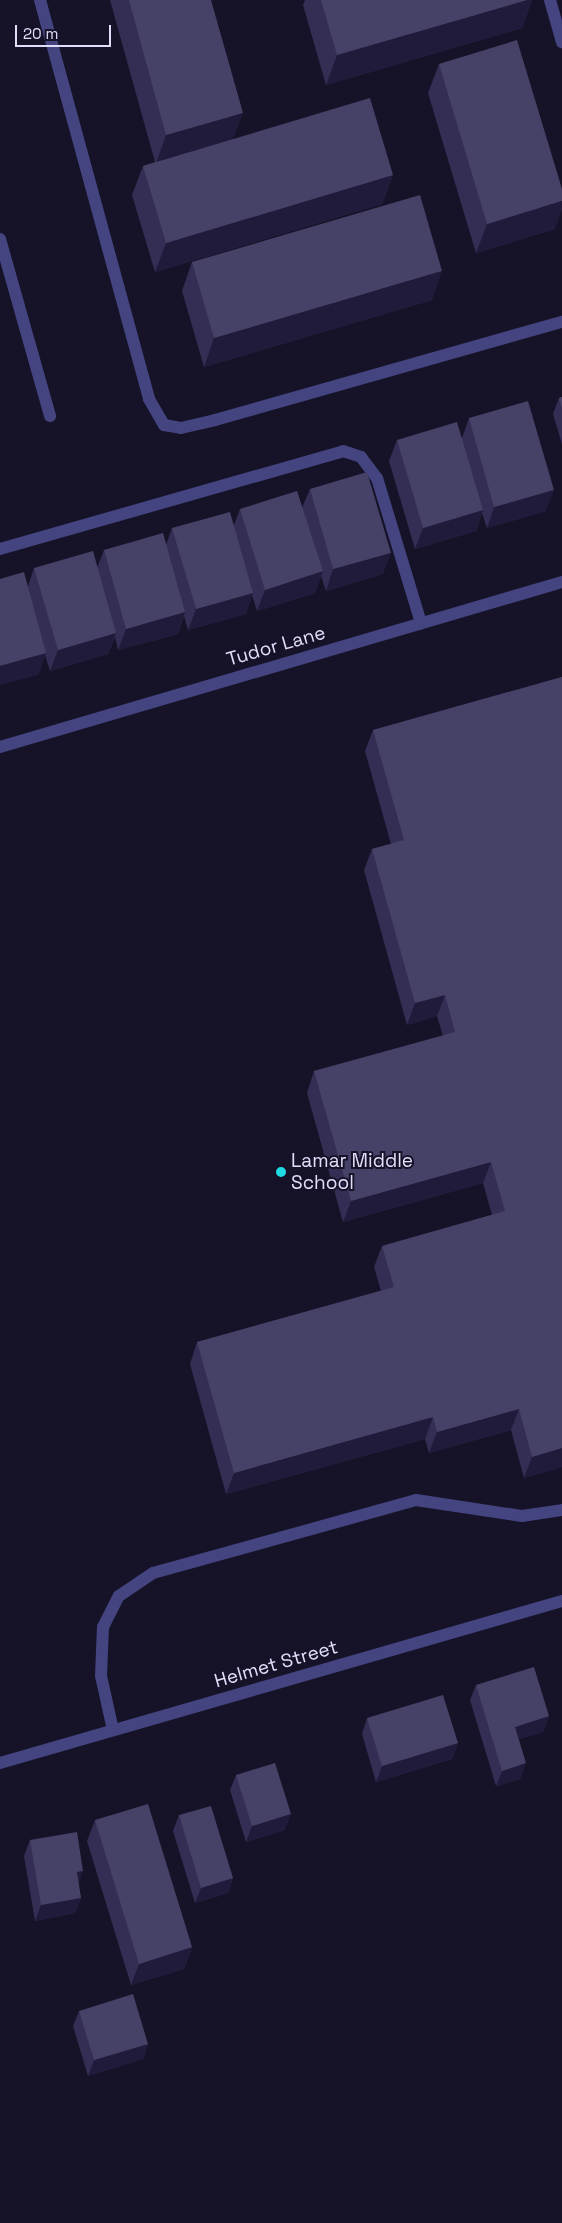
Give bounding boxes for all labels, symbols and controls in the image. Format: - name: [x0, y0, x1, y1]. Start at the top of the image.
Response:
- scale bar: [18, 15, 114, 47]
- text: 20 m: [23, 24, 58, 43]
- street label: Tudor Lane: [224, 621, 328, 671]
- place label: Lamar Middle School: [291, 1150, 413, 1194]
- marker: Lamar Middle School: [275, 1166, 287, 1178]
- street label: Helmet Street: [212, 1636, 340, 1692]

